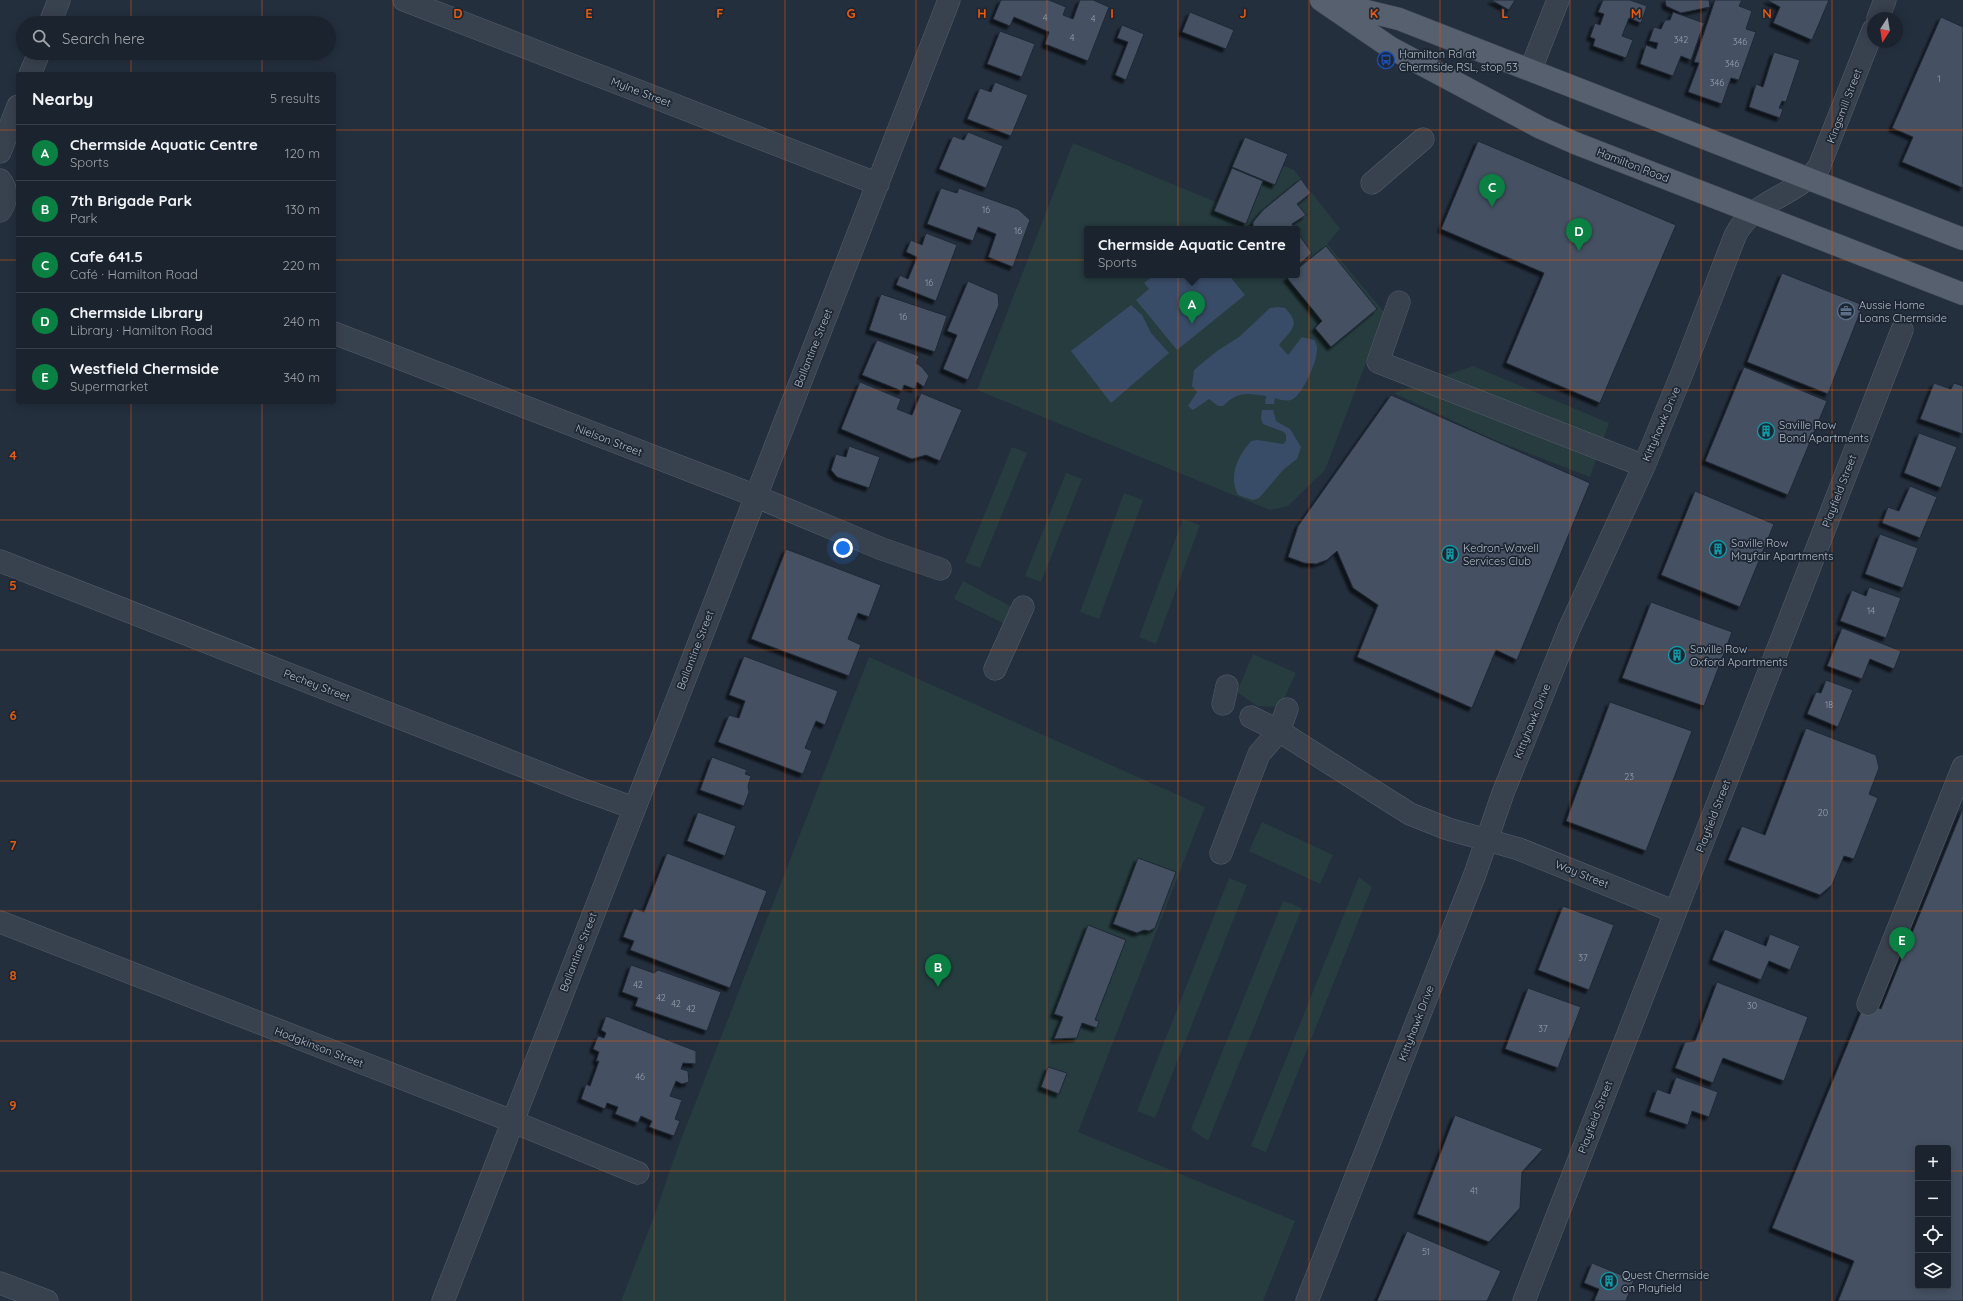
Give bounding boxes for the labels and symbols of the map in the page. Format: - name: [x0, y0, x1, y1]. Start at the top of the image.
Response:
- text: D: [453, 5, 463, 21]
- text: E: [585, 5, 593, 21]
- text: F: [716, 5, 724, 21]
- text: G: [846, 5, 856, 21]
- text: H: [977, 5, 987, 21]
- text: I: [1110, 5, 1114, 21]
- text: J: [1239, 5, 1247, 21]
- text: K: [1370, 5, 1379, 21]
- text: L: [1501, 5, 1509, 21]
- text: M: [1631, 5, 1641, 21]
- text: N: [1762, 5, 1772, 21]
- house number: 4: [1043, 12, 1048, 23]
- north arrow: [1867, 12, 1903, 48]
- house number: 4: [1091, 13, 1096, 24]
- house number: 4: [1070, 32, 1075, 43]
- house number: 342: [1674, 34, 1688, 45]
- house number: 346: [1733, 36, 1747, 47]
- place label: Hamilton Rd at Chermside RSL, stop 53: [1399, 47, 1518, 74]
- bus stop icon: Hamilton Rd at Chermside RSL, stop 53: [1376, 50, 1396, 70]
- house number: 346: [1725, 58, 1739, 69]
- street label: Kingsmill Street: [1823, 67, 1865, 145]
- house number: 1: [1937, 73, 1941, 84]
- street label: Mylne Street: [609, 74, 673, 110]
- house number: 346: [1710, 77, 1724, 88]
- street label: Hamilton Road: [1595, 145, 1671, 185]
- pin: C: [1479, 174, 1505, 207]
- house number: 16: [982, 204, 990, 215]
- pin: D: [1566, 218, 1592, 251]
- house number: 16: [1014, 225, 1022, 236]
- house number: 16: [925, 277, 933, 288]
- pin: A: [1179, 291, 1205, 324]
- place label: Aussie Home Loans Chermside: [1859, 298, 1947, 325]
- office icon: Aussie Home Loans Chermside: [1836, 301, 1856, 321]
- street label: Ballantine Street: [791, 306, 835, 389]
- house number: 16: [899, 311, 907, 322]
- street label: Kittyhawk Drive: [1639, 384, 1683, 464]
- place label: Saville Row Bond Apartments: [1779, 418, 1869, 445]
- street label: Nielson Street: [574, 421, 645, 459]
- building icon: Saville Row Bond Apartments: [1756, 421, 1776, 441]
- text: 4: [9, 447, 17, 463]
- street label: Playfield Street: [1819, 452, 1859, 529]
- place label: Saville Row Mayfair Apartments: [1731, 536, 1833, 563]
- your location: [833, 538, 853, 558]
- building icon: Saville Row Mayfair Apartments: [1708, 539, 1728, 559]
- place label: Kedron-Wavell Services Club: [1463, 541, 1538, 568]
- building icon: Kedron-Wavell Services Club: [1440, 544, 1460, 564]
- text: 5: [9, 577, 17, 593]
- house number: 14: [1867, 605, 1875, 616]
- street label: Ballantine Street: [673, 608, 717, 692]
- place label: Saville Row Oxford Apartments: [1690, 642, 1788, 669]
- building icon: Saville Row Oxford Apartments: [1667, 645, 1687, 665]
- street label: Pechey Street: [282, 666, 352, 704]
- street label: Kittyhawk Drive: [1511, 681, 1553, 761]
- house number: 18: [1825, 699, 1833, 710]
- text: 6: [9, 707, 17, 723]
- house number: 23: [1624, 771, 1634, 782]
- street label: Playfield Street: [1693, 777, 1733, 854]
- house number: 20: [1818, 807, 1828, 818]
- text: 7: [9, 837, 17, 853]
- street label: Way Street: [1553, 857, 1611, 891]
- street label: Ballantine Street: [556, 910, 600, 994]
- pin: E: [1889, 927, 1915, 960]
- house number: 37: [1578, 952, 1588, 963]
- pin: B: [925, 954, 951, 987]
- text: 8: [9, 967, 17, 983]
- house number: 42: [633, 979, 643, 990]
- street label: Kittyhawk Drive: [1395, 983, 1437, 1063]
- house number: 42: [656, 992, 666, 1003]
- house number: 42: [671, 998, 681, 1009]
- house number: 30: [1747, 1000, 1757, 1011]
- house number: 42: [686, 1003, 696, 1014]
- house number: 37: [1538, 1023, 1548, 1034]
- street label: Hodgkinson Street: [273, 1024, 366, 1070]
- house number: 46: [635, 1071, 645, 1082]
- street label: Playfield Street: [1575, 1078, 1615, 1155]
- text: 9: [9, 1097, 17, 1113]
- house number: 41: [1470, 1185, 1478, 1196]
- house number: 51: [1422, 1246, 1430, 1257]
- place label: Quest Chermside on Playfield: [1622, 1268, 1709, 1295]
- building icon: Quest Chermside on Playfield: [1599, 1271, 1619, 1291]

